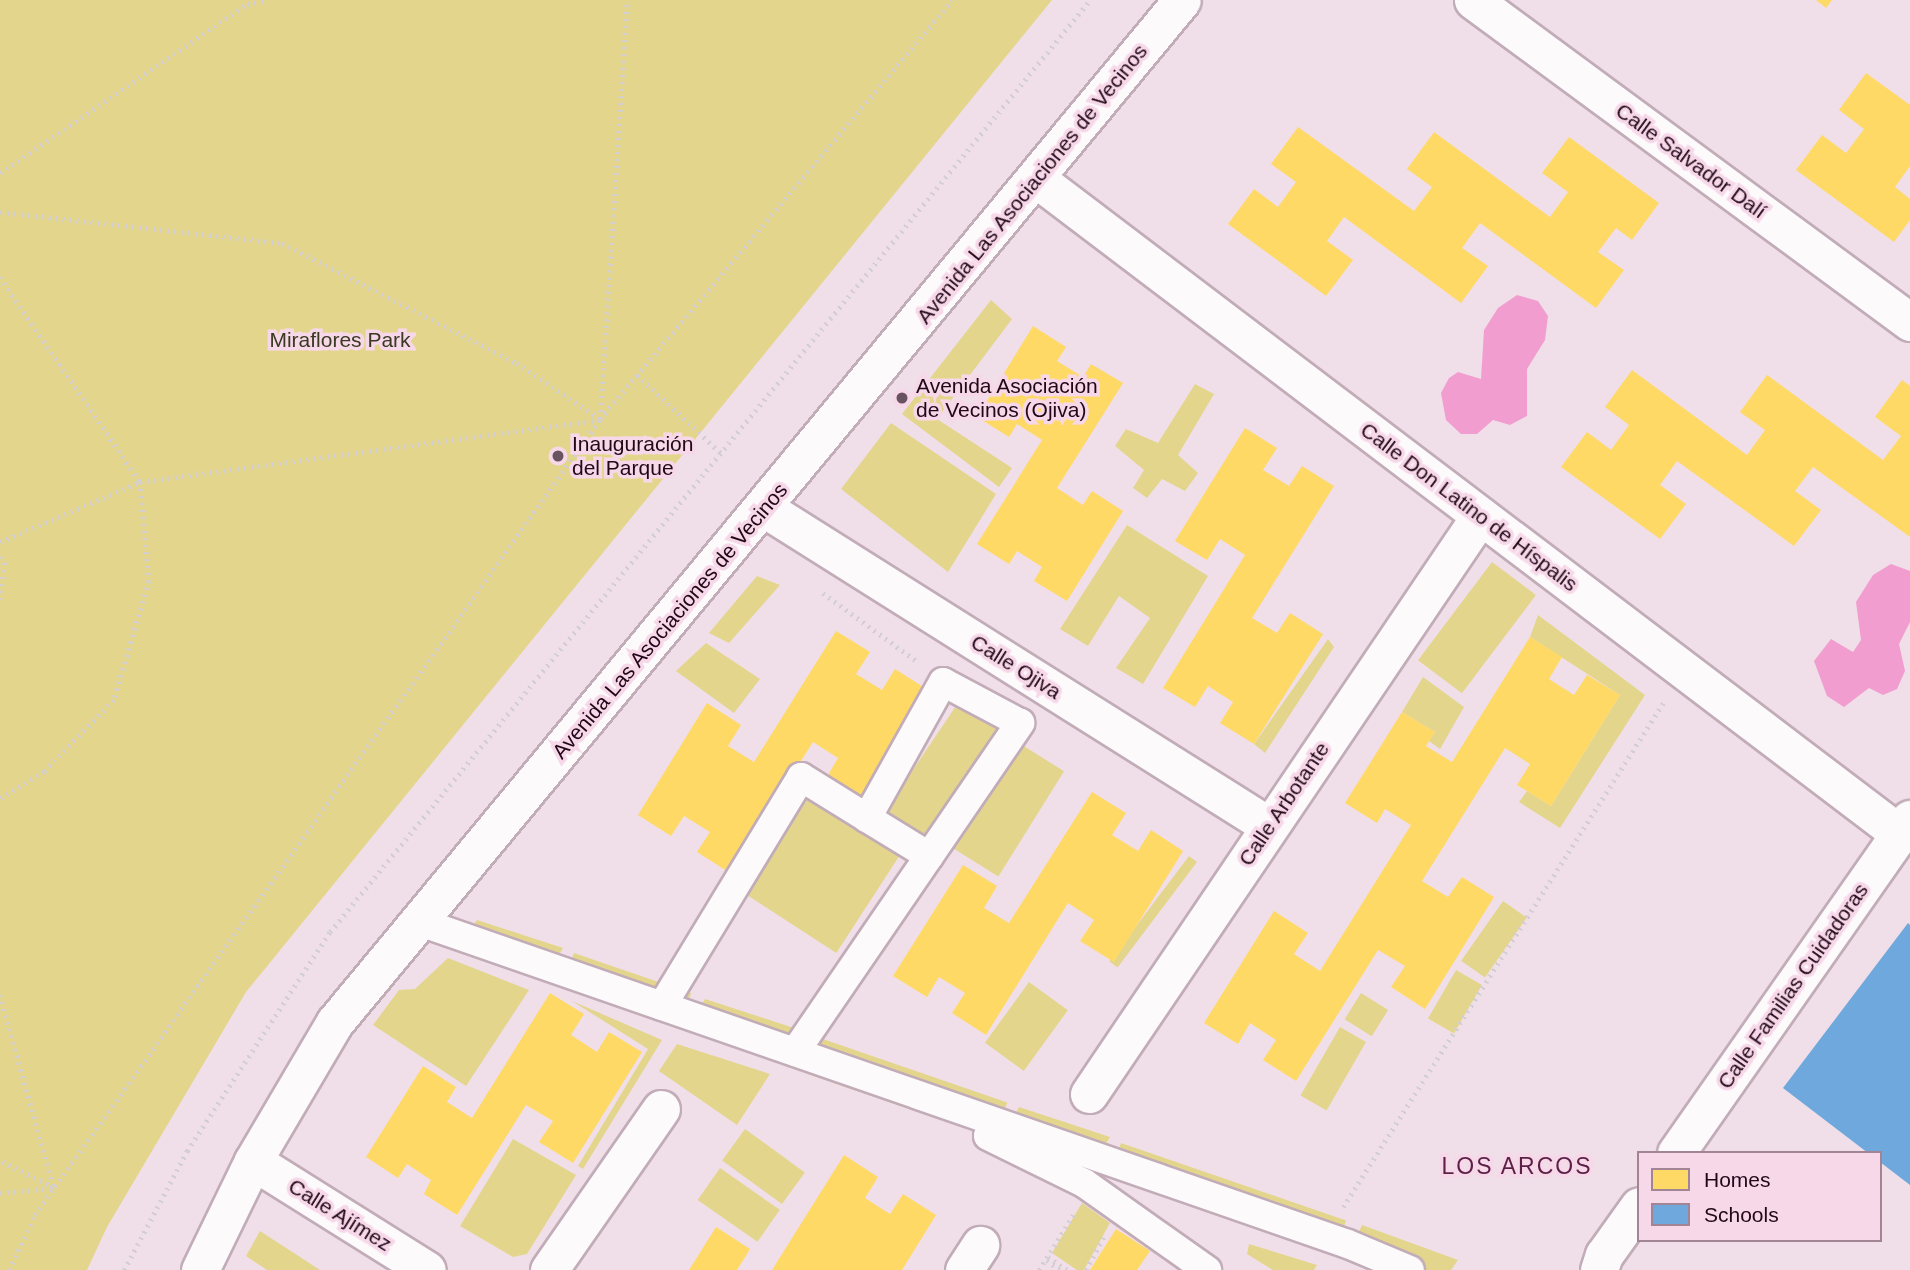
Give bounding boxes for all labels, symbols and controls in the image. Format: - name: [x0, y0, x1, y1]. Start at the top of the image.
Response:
- street label: Avenida Las Asociaciones de Vecinos: [911, 39, 1153, 329]
- street label: Calle Salvador Dalí: [1611, 98, 1771, 224]
- park label: Miraflores Park: [269, 327, 411, 353]
- place label: Avenida Asociación de Vecinos (Ojiva): [916, 373, 1099, 423]
- marker: Avenida Asociación de Vecinos (Ojiva): [894, 390, 910, 406]
- street label: Calle Don Latino de Híspalis: [1356, 417, 1582, 597]
- place label: Inauguración del Parque: [572, 431, 693, 481]
- marker: Inauguración del Parque: [550, 448, 566, 464]
- street label: Avenida Las Asociaciones de Vecinos: [547, 478, 793, 764]
- street label: Calle Ojiva: [966, 629, 1066, 705]
- street label: Calle Arbotante: [1233, 737, 1335, 871]
- street label: Calle Familias Cuidadoras: [1712, 878, 1874, 1094]
- legend: [1637, 1151, 1882, 1242]
- district label: LOS ARCOS: [1442, 1152, 1592, 1180]
- text: Homes: [1704, 1168, 1771, 1191]
- street label: Calle Ajímez: [283, 1173, 397, 1257]
- text: Schools: [1704, 1203, 1779, 1226]

